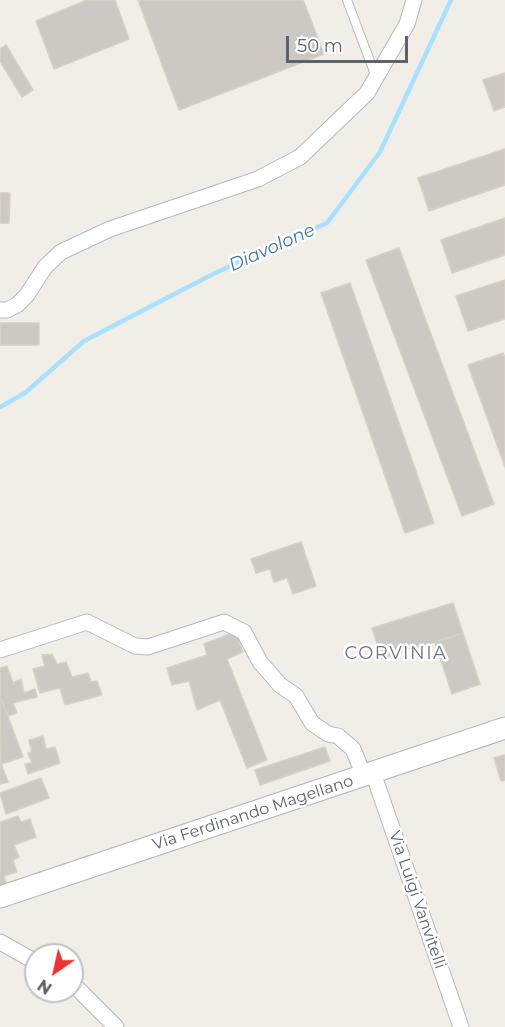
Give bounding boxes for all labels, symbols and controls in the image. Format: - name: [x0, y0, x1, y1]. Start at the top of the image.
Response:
- scale bar: [289, 24, 410, 62]
- text: 50 m: [297, 35, 343, 57]
- water label: Diavolone: [226, 219, 318, 277]
- district label: CORVINIA: [345, 643, 447, 665]
- street label: Via Ferdinando Magellano: [150, 771, 356, 855]
- street label: Via Luigi Vanvitelli: [384, 829, 450, 971]
- north arrow: [24, 943, 84, 1003]
- text: N: [34, 975, 55, 998]

